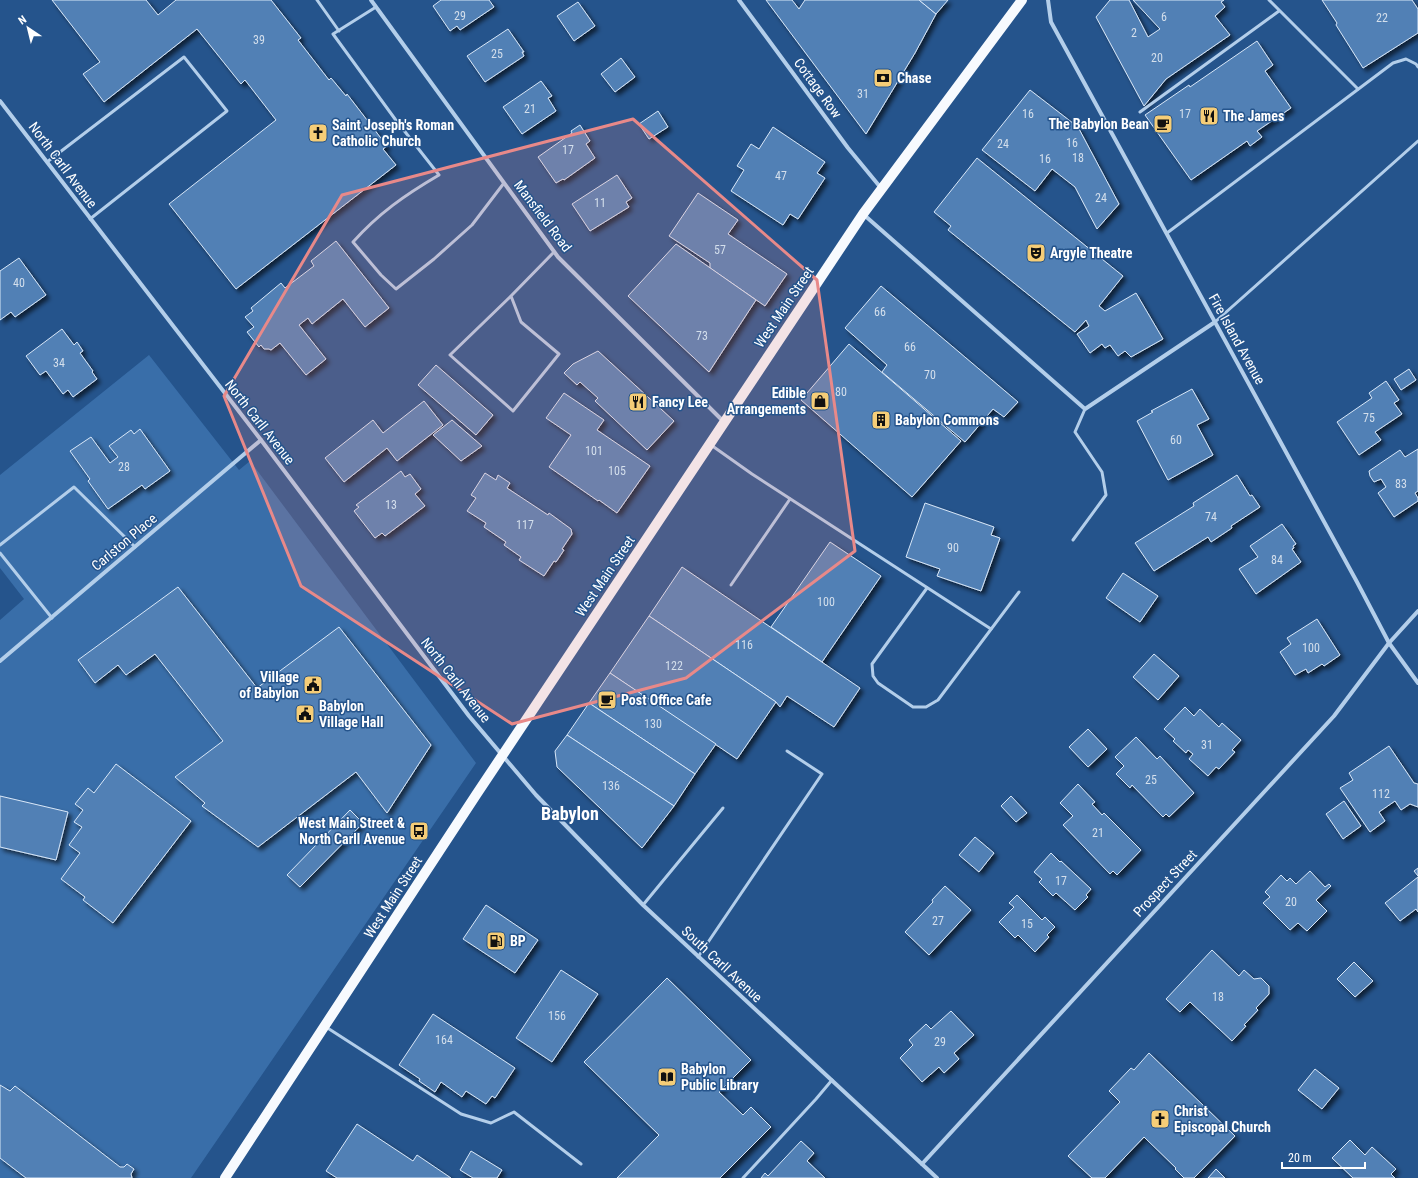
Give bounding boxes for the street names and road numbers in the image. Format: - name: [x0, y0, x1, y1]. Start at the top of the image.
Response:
- street label: Cottage Row: [791, 55, 845, 121]
- street label: North Carll Avenue: [26, 119, 101, 211]
- street label: Mansfield Road: [511, 177, 575, 255]
- street label: West Main Street: [751, 264, 817, 350]
- street label: Fire Island Avenue: [1206, 291, 1269, 387]
- street label: North Carll Avenue: [222, 376, 298, 468]
- street label: Carlston Place: [88, 510, 160, 574]
- street label: West Main Street: [572, 533, 638, 619]
- street label: North Carll Avenue: [418, 634, 494, 726]
- street label: Prospect Street: [1130, 846, 1200, 920]
- street label: West Main Street: [361, 853, 425, 941]
- street label: South Carll Avenue: [679, 923, 766, 1006]

